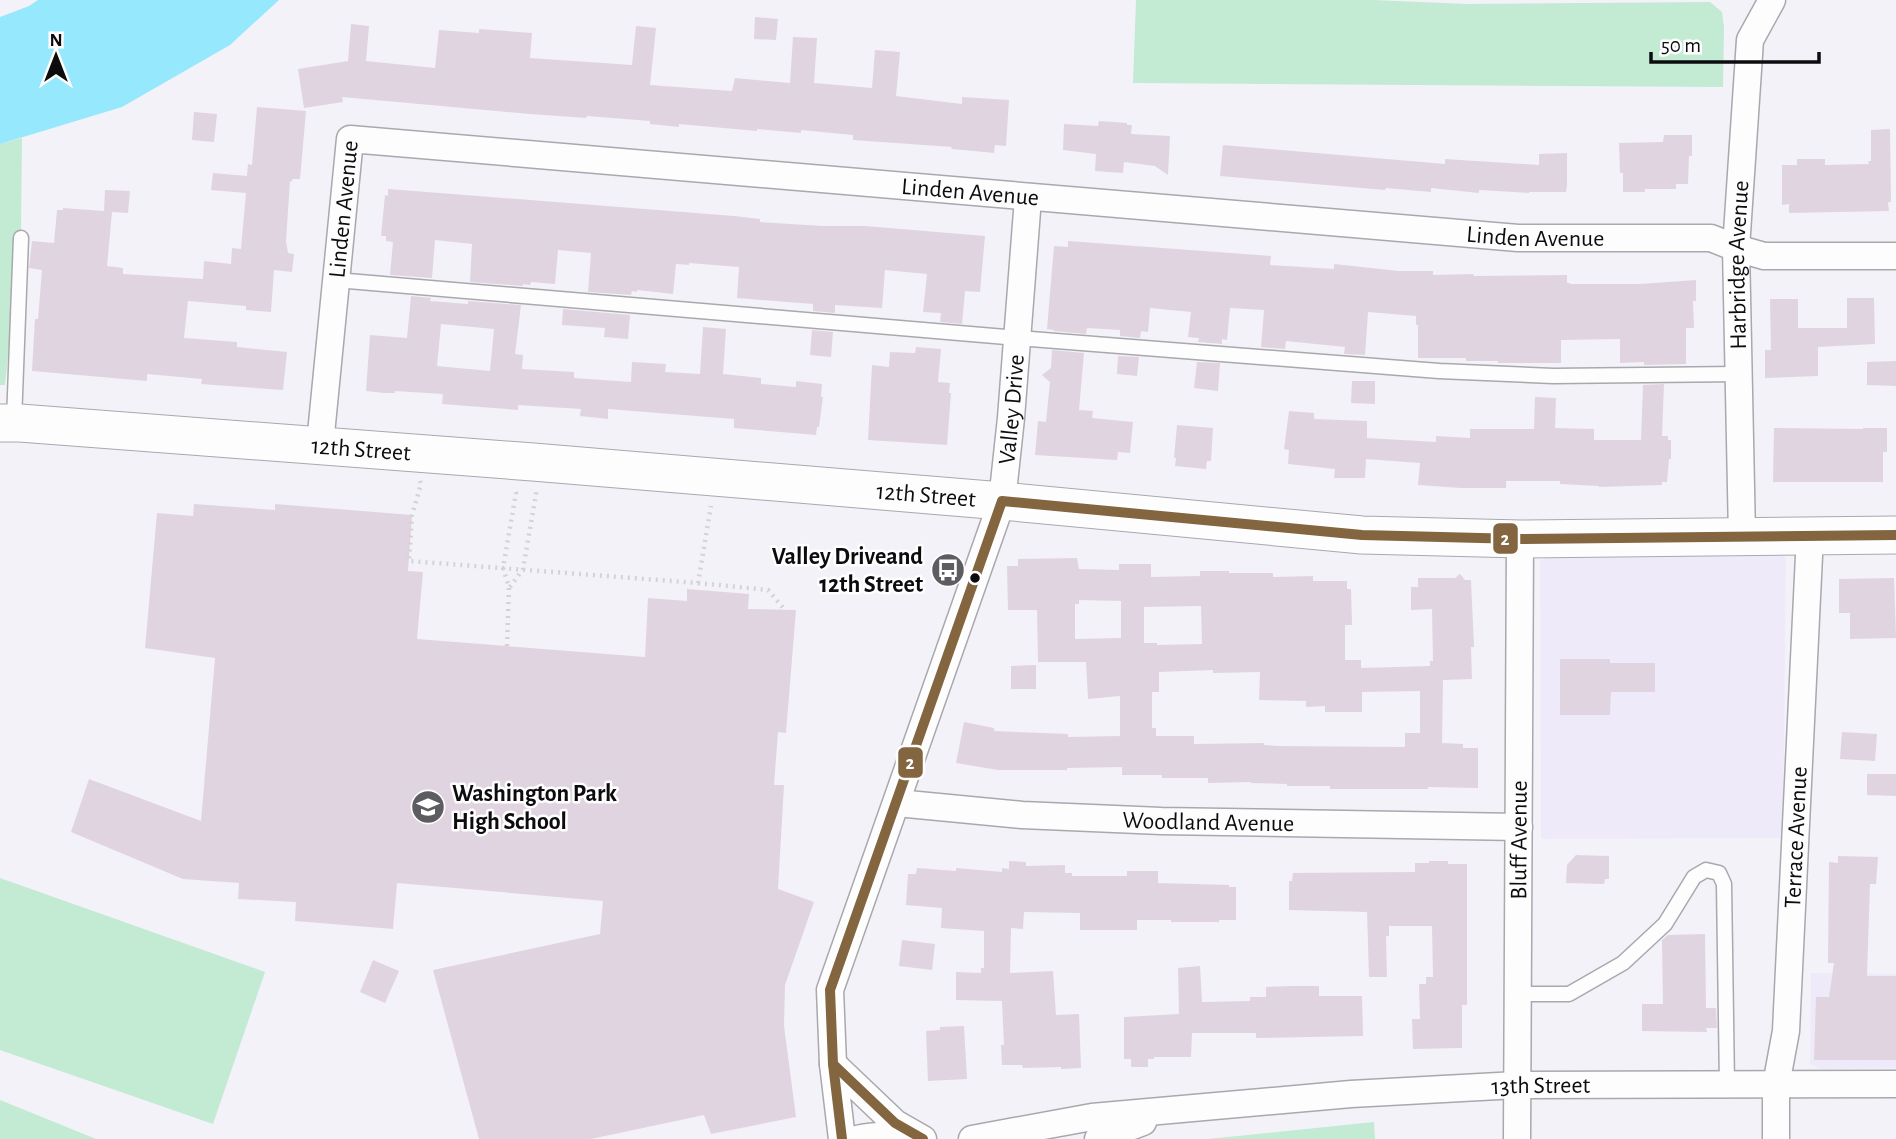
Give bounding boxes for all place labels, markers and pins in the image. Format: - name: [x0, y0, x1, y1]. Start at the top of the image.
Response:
- place label: Valley Driveand 12th Street: [772, 545, 923, 597]
- bus stop icon: Valley Driveand 12th Street: [929, 551, 967, 589]
- unlabelled marker: [968, 571, 982, 585]
- place label: Washington Park High School: [452, 782, 617, 834]
- school or university icon: Washington Park High School: [409, 788, 447, 826]

